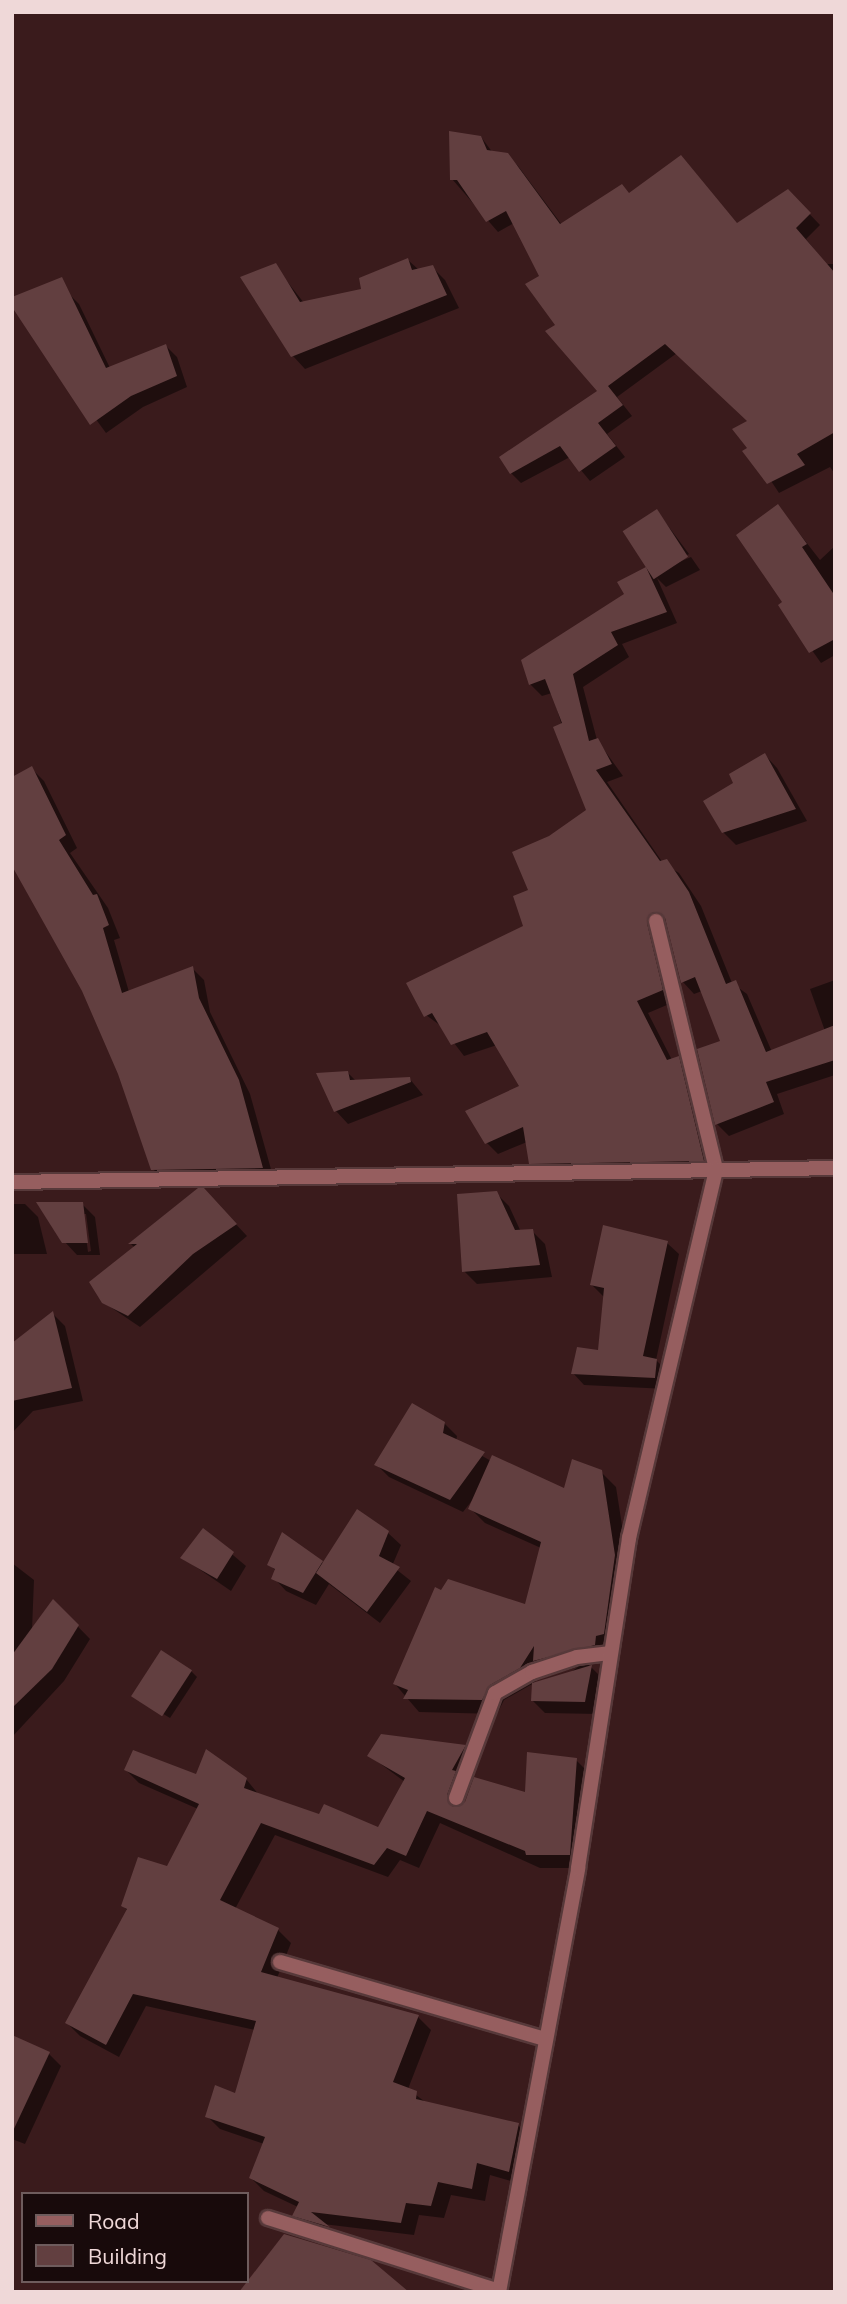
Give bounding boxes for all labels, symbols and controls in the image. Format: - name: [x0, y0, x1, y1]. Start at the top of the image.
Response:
- legend: [21, 2192, 248, 2283]
- text: Road: [88, 2208, 139, 2234]
- text: Building: [88, 2243, 167, 2269]

